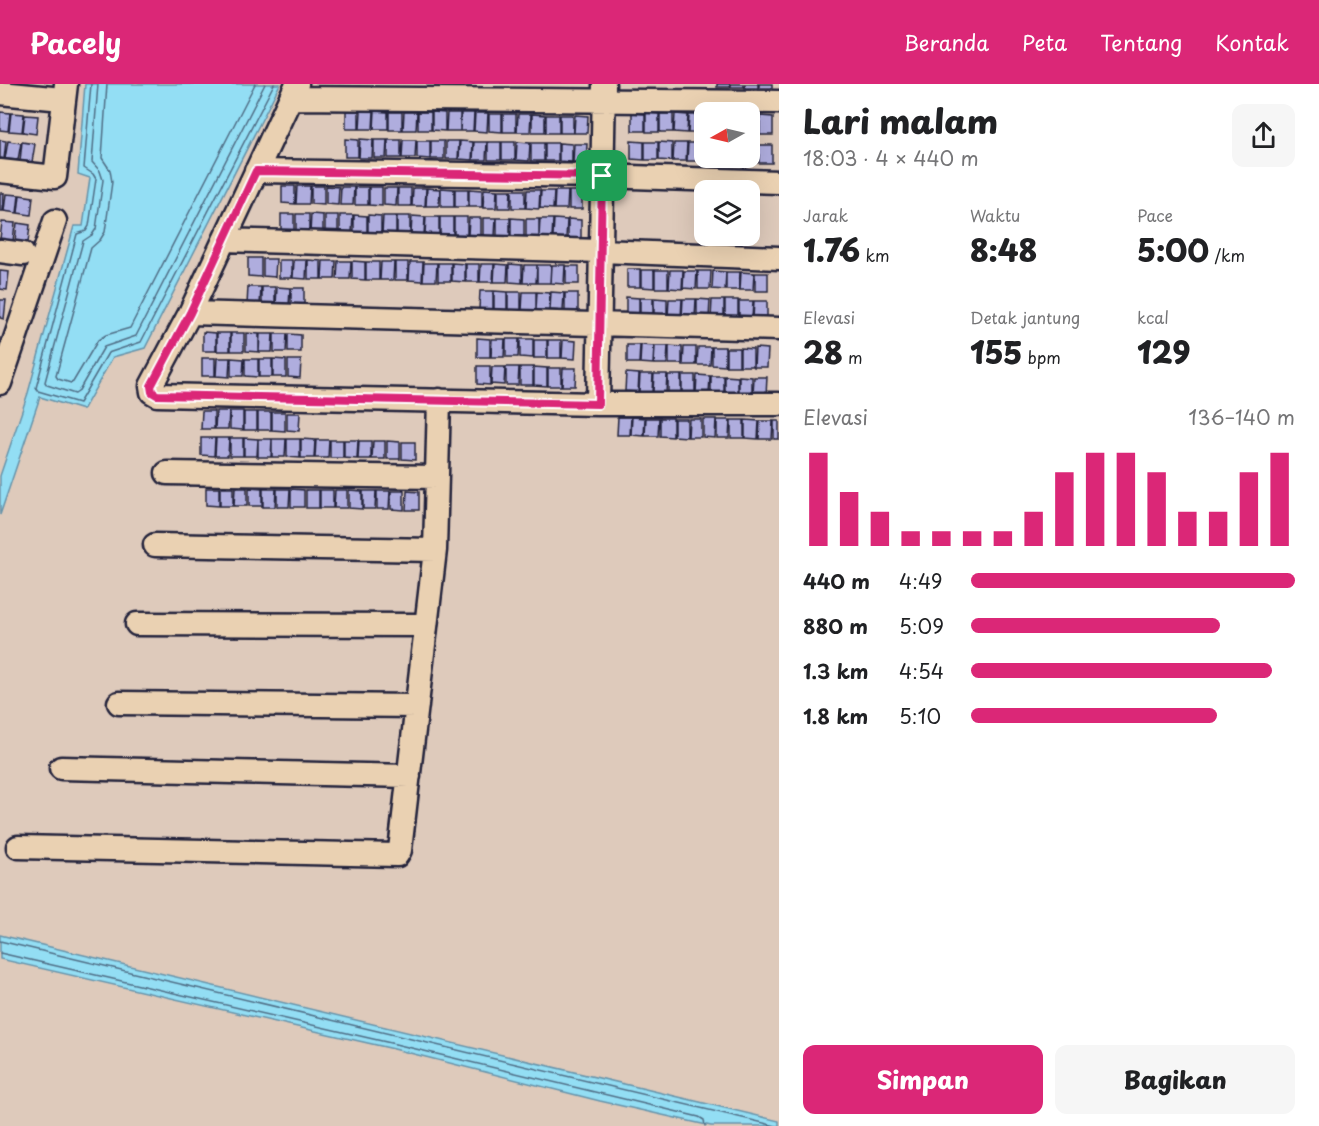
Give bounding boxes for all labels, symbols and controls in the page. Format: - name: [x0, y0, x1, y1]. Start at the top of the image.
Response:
- text: Pacely: [30, 21, 121, 64]
- text: Beranda: [904, 26, 989, 58]
- text: Peta: [1022, 26, 1067, 58]
- text: Tentang: [1100, 26, 1182, 58]
- text: Kontak: [1215, 26, 1289, 58]
- text: Lari malam: [803, 95, 998, 145]
- north arrow: [694, 102, 760, 168]
- map controls: [694, 102, 760, 246]
- button: share: [1232, 104, 1295, 167]
- text: 18:03 · 4 × 440 m: [803, 143, 979, 173]
- pin: [576, 150, 627, 201]
- icon: arrive: [585, 159, 618, 192]
- button: layers: [694, 180, 760, 246]
- text: Jarak: [803, 203, 848, 227]
- text: Waktu: [970, 203, 1020, 227]
- text: Pace: [1137, 203, 1173, 227]
- text: 1.76: [803, 227, 860, 272]
- text: 8:48: [970, 227, 1037, 272]
- text: 5:00: [1137, 227, 1209, 272]
- text: km: [860, 243, 890, 267]
- text: /km: [1209, 243, 1245, 267]
- text: Elevasi: [803, 305, 855, 329]
- text: Detak jantung: [970, 305, 1080, 329]
- text: kcal: [1137, 305, 1169, 329]
- text: 28: [803, 329, 843, 374]
- text: 155: [970, 329, 1023, 374]
- text: 129: [1137, 329, 1191, 374]
- text: m: [843, 345, 863, 369]
- text: bpm: [1023, 345, 1061, 369]
- text: Elevasi: [803, 402, 868, 432]
- text: 136–140 m: [1188, 402, 1295, 432]
- text: 440 m: [803, 566, 870, 596]
- text: 4:49: [899, 566, 942, 596]
- text: 880 m: [803, 611, 868, 641]
- text: 5:09: [899, 611, 944, 641]
- text: 1.3 km: [803, 656, 869, 686]
- text: 4:54: [899, 656, 944, 686]
- text: 1.8 km: [803, 701, 868, 731]
- text: 5:10: [899, 701, 941, 731]
- button: Simpan: [803, 1045, 1043, 1114]
- button: Bagikan: [1055, 1045, 1295, 1114]

